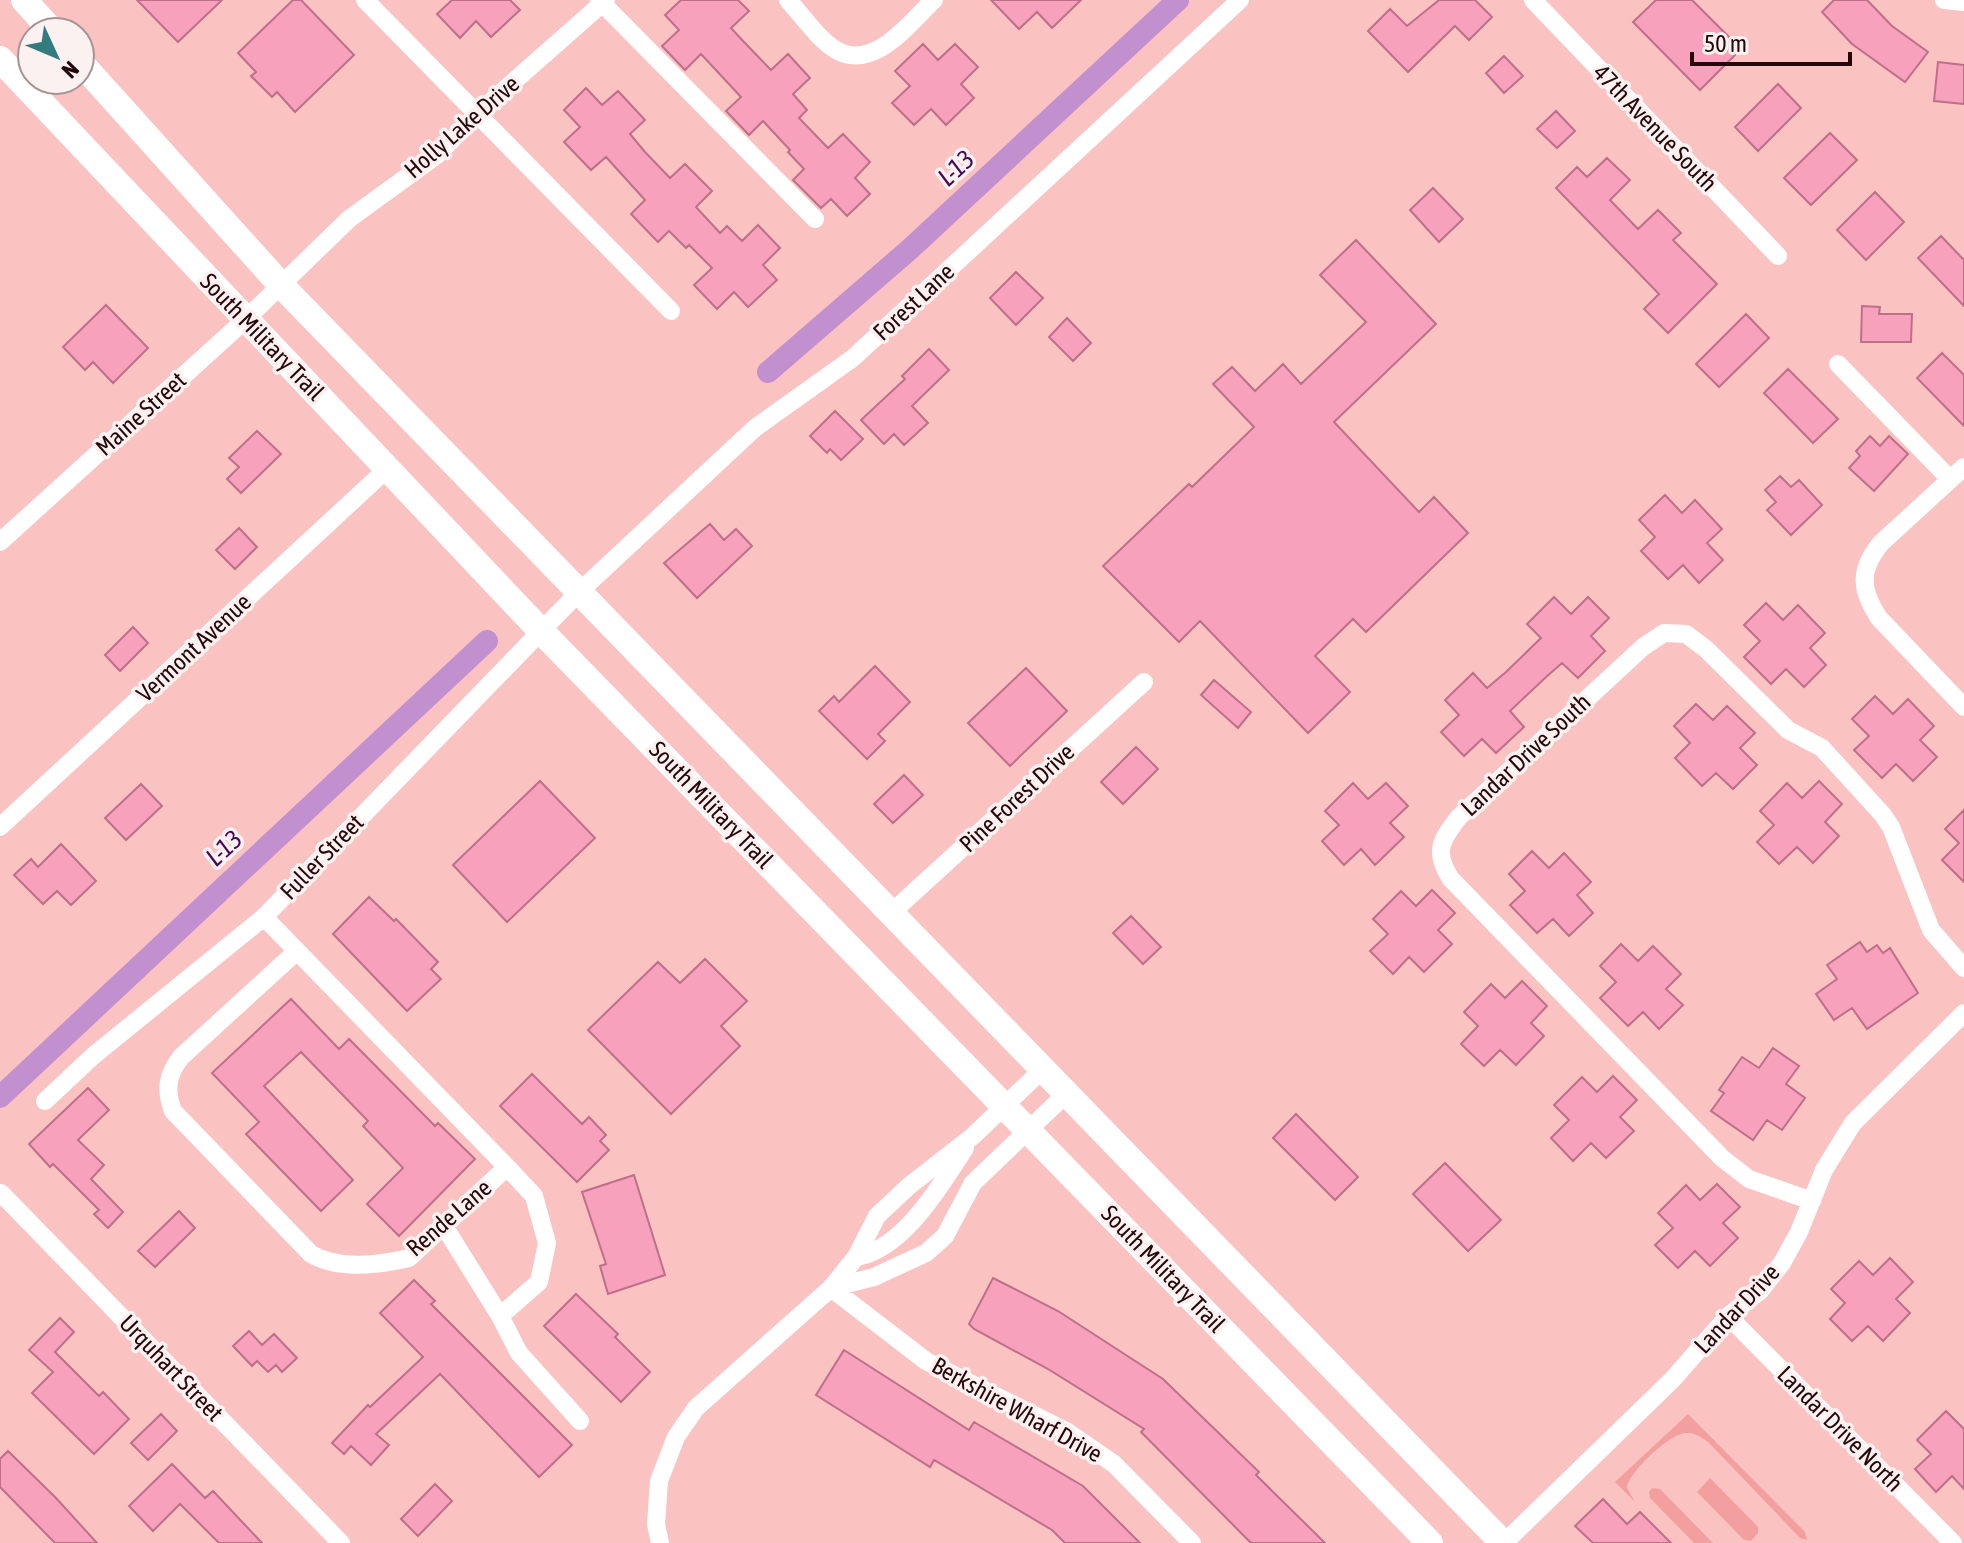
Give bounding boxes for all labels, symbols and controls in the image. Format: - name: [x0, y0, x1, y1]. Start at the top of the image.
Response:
- north arrow: [16, 16, 96, 96]
- scale bar: [1692, 16, 1850, 66]
- text: 50 m: [1704, 30, 1747, 57]
- text: N: [57, 56, 84, 84]
- street label: 47th Avenue South: [1588, 59, 1723, 197]
- street label: Holly Lake Drive: [399, 70, 524, 183]
- water label: L-13: [932, 144, 980, 192]
- street label: Forest Lane: [868, 258, 959, 346]
- street label: South Military Trail: [195, 268, 330, 406]
- street label: Maine Street: [90, 366, 191, 461]
- street label: Vermont Avenue: [131, 588, 256, 707]
- street label: Landar Drive South: [1456, 688, 1596, 821]
- street label: South Military Trail: [644, 736, 779, 874]
- street label: Pine Forest Drive: [954, 738, 1079, 857]
- street label: Fuller Street: [275, 809, 369, 905]
- water label: L-13: [200, 824, 248, 872]
- street label: Rende Lane: [401, 1174, 496, 1262]
- street label: South Military Trail: [1096, 1200, 1231, 1338]
- street label: Landar Drive: [1689, 1259, 1785, 1359]
- street label: Urquhart Street: [114, 1309, 229, 1426]
- street label: Berkshire Wharf Drive: [927, 1352, 1107, 1468]
- street label: Landar Drive North: [1772, 1361, 1908, 1497]

